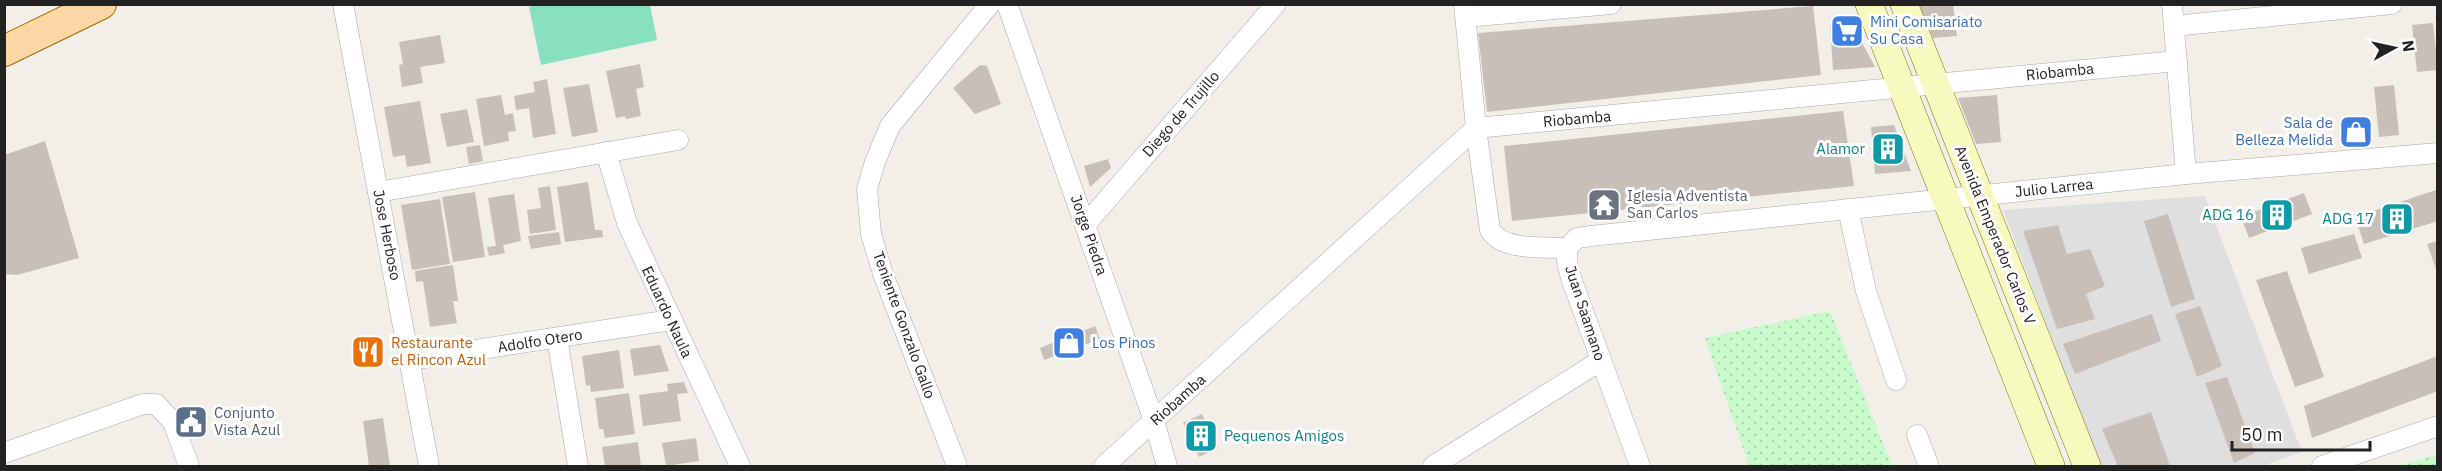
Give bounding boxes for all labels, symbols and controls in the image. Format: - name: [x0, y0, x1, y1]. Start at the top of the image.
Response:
- place label: Mini Comisariato Su Casa: [1870, 12, 1983, 48]
- supermarket icon: Mini Comisariato Su Casa: [1829, 13, 1865, 49]
- north arrow: [2364, 18, 2424, 78]
- text: N: [2398, 39, 2420, 53]
- street label: Riobamba: [2025, 58, 2095, 85]
- street label: Diego de Trujillo: [1138, 67, 1223, 161]
- street label: Riobamba: [1542, 106, 1612, 131]
- place label: Sala de Belleza Melida: [2235, 113, 2333, 149]
- shop icon: Sala de Belleza Melida: [2338, 114, 2374, 150]
- building icon: Alamor: [1870, 131, 1906, 167]
- place label: Alamor: [1816, 139, 1865, 158]
- street label: Avenida Emperador Carlos V: [1951, 143, 2040, 327]
- street label: Julio Larrea: [2014, 174, 2094, 201]
- place label: Iglesia Adventista San Carlos: [1627, 186, 1748, 222]
- temple icon: Iglesia Adventista San Carlos: [1586, 187, 1622, 223]
- street label: Jose Herboso: [369, 188, 406, 282]
- street label: Jorge Piedra: [1067, 192, 1112, 278]
- building icon: ADG 16: [2259, 197, 2295, 233]
- building icon: ADG 17: [2379, 201, 2415, 237]
- place label: ADG 16: [2202, 205, 2254, 224]
- place label: ADG 17: [2322, 209, 2374, 228]
- street label: Teniente Gonzalo Gallo: [869, 249, 940, 401]
- street label: Eduardo Naula: [638, 263, 697, 361]
- street label: Juan Saamano: [1561, 263, 1610, 363]
- street label: Adolfo Otero: [496, 324, 584, 357]
- shop icon: Los Pinos: [1051, 325, 1087, 361]
- place label: Restaurante el Rincon Azul: [391, 333, 486, 369]
- place label: Los Pinos: [1092, 333, 1156, 352]
- restaurant icon: Restaurante el Rincon Azul: [350, 334, 386, 370]
- street label: Riobamba: [1146, 370, 1209, 430]
- place label: Conjunto Vista Azul: [214, 403, 280, 439]
- public building icon: Conjunto Vista Azul: [173, 404, 209, 440]
- scale bar: [2232, 414, 2370, 452]
- building icon: Pequenos Amigos: [1183, 418, 1219, 454]
- text: 50 m: [2241, 423, 2283, 446]
- place label: Pequenos Amigos: [1224, 426, 1344, 445]

